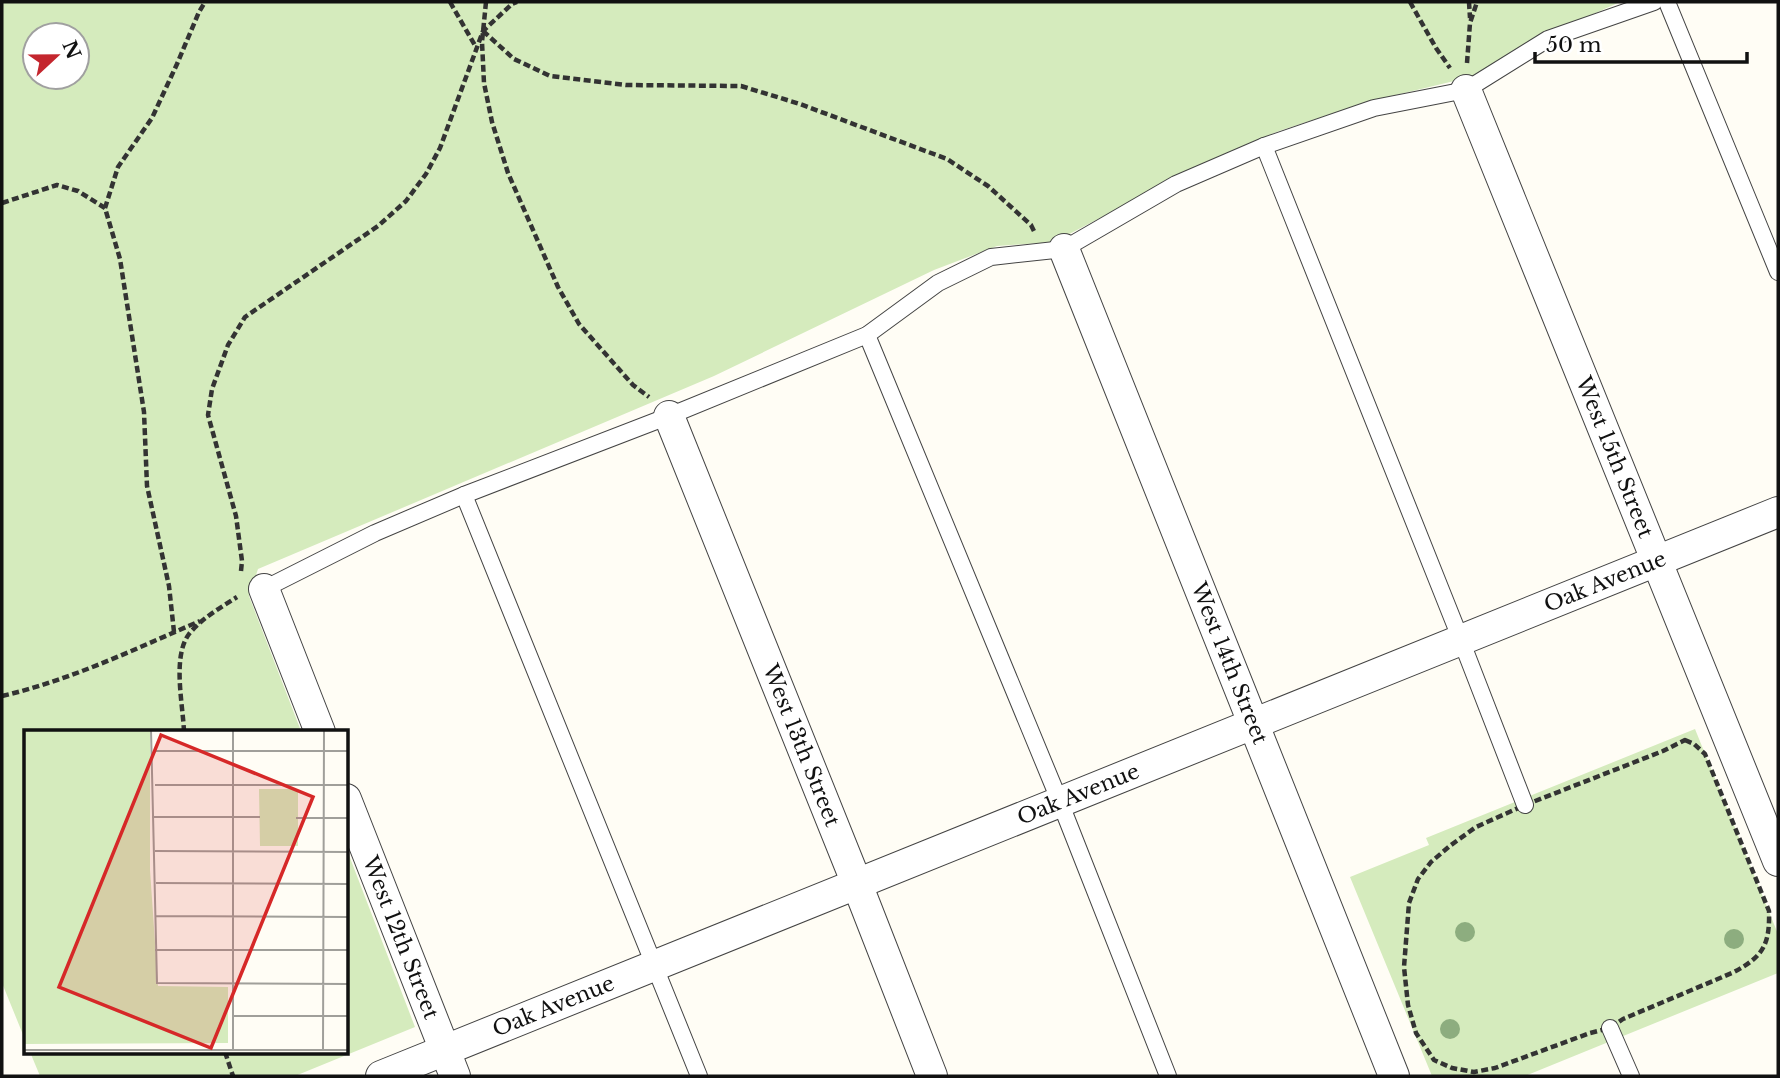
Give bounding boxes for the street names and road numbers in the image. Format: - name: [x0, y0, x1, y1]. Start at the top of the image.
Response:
- street label: West 15th Street: [1570, 372, 1659, 542]
- street label: Oak Avenue: [1540, 546, 1670, 618]
- street label: West 14th Street: [1185, 578, 1273, 748]
- street label: West 13th Street: [757, 660, 846, 830]
- street label: Oak Avenue: [1014, 758, 1143, 831]
- street label: West 12th Street: [356, 852, 444, 1023]
- street label: Oak Avenue: [489, 970, 618, 1043]

